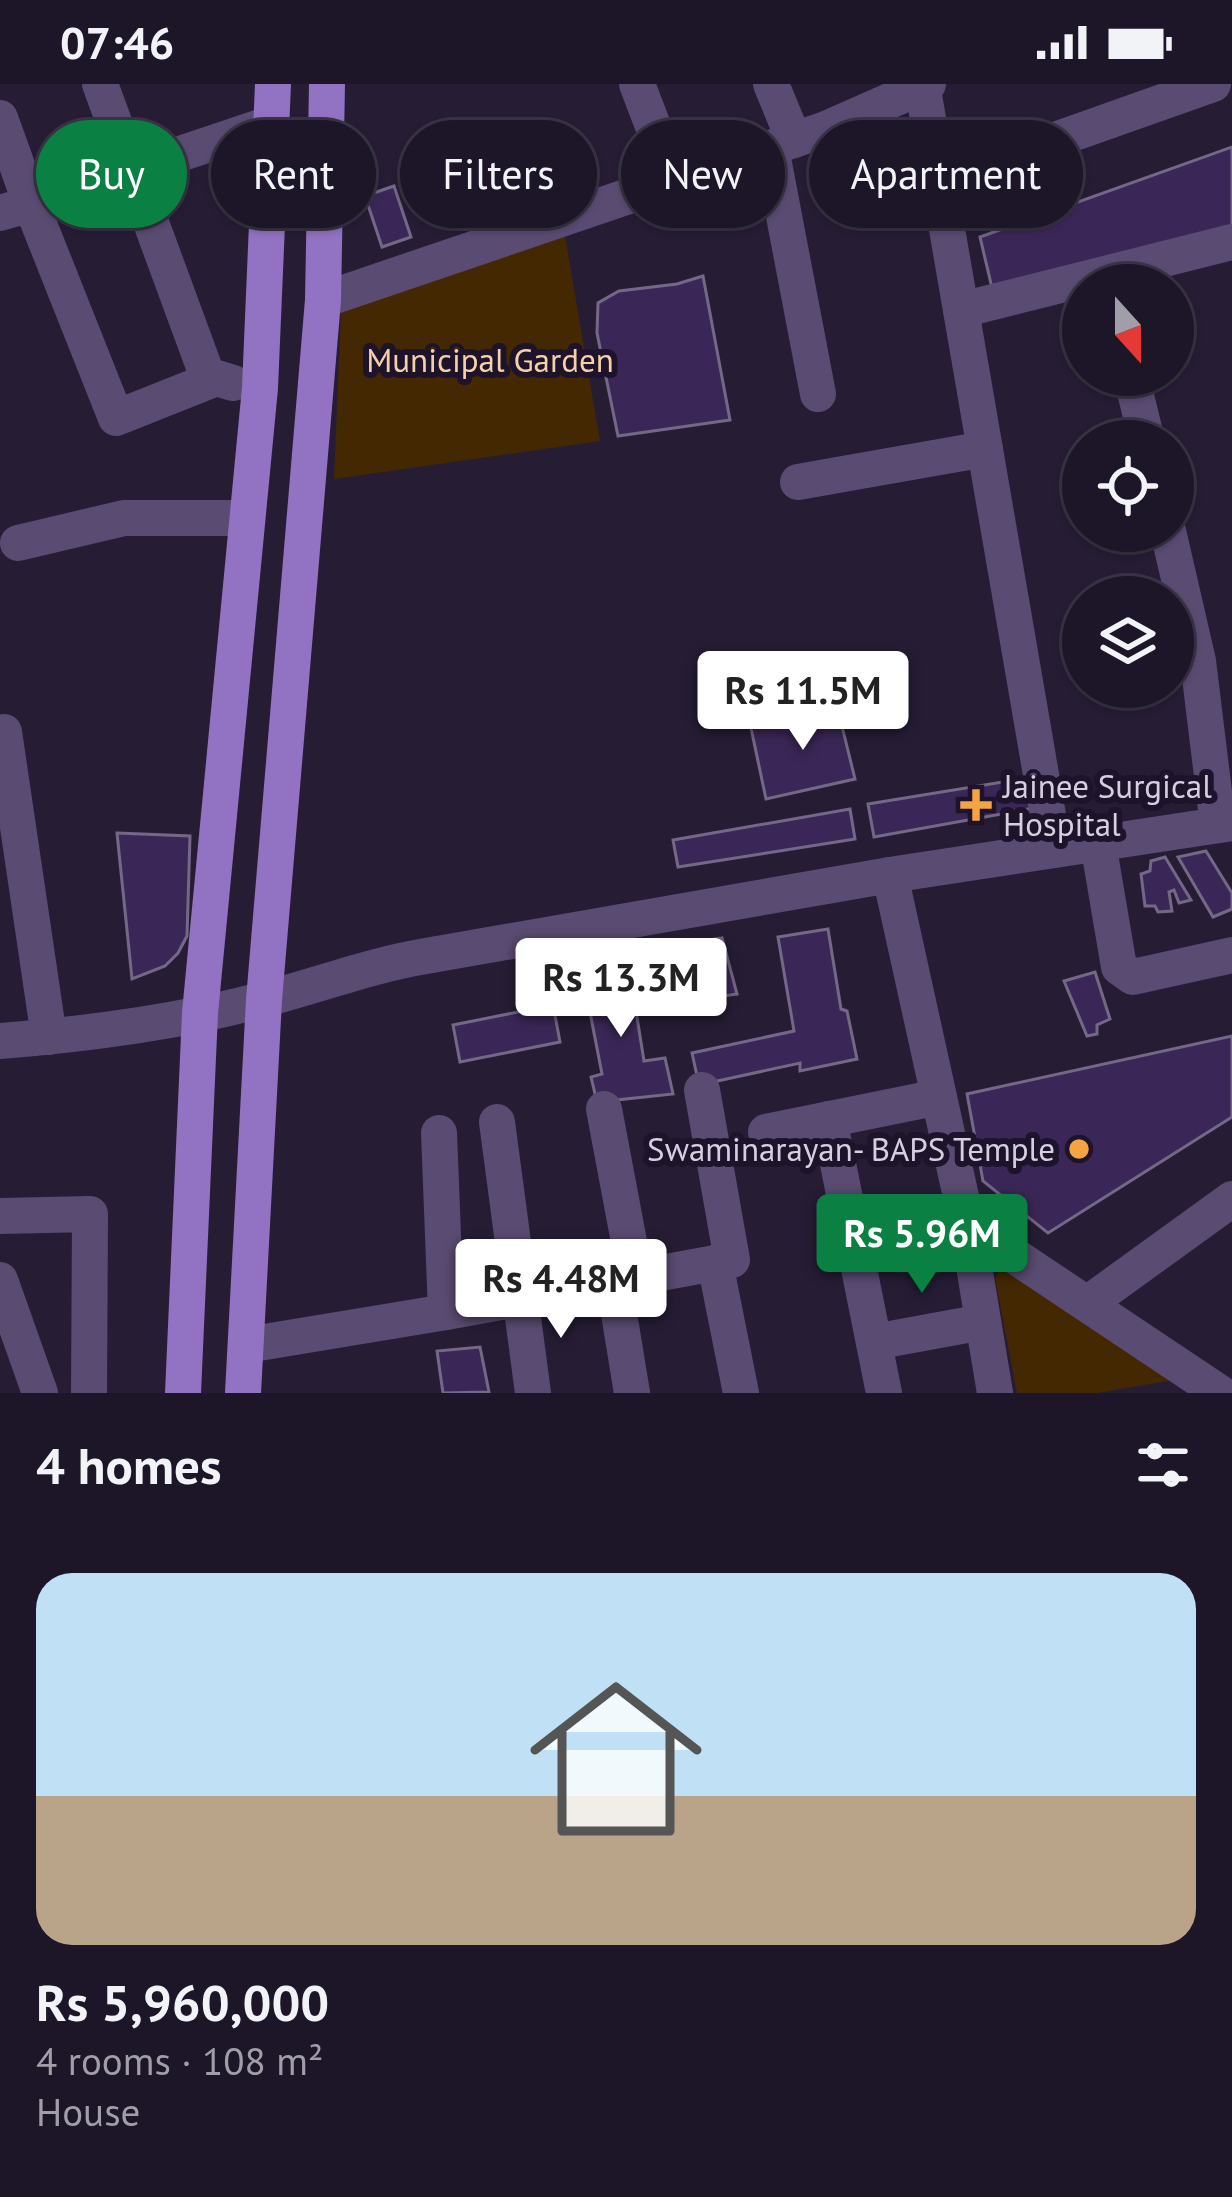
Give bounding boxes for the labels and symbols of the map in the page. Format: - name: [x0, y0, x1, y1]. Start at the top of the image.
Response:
- north arrow: [1062, 264, 1194, 396]
- park label: Municipal Garden: [366, 338, 614, 381]
- pin: Rs 11.5M: [679, 651, 927, 753]
- place label: Jainee Surgical Hospital: [1001, 764, 1212, 845]
- marker: Jainee Surgical Hospital: [960, 789, 992, 821]
- pin: Rs 13.3M: [497, 938, 745, 1040]
- place label: Swaminarayan- BAPS Temple: [647, 1127, 1055, 1170]
- marker: Swaminarayan- BAPS Temple: [1066, 1136, 1092, 1162]
- pin: Rs 5.96M: [798, 1194, 1046, 1296]
- pin: Rs 4.48M: [437, 1239, 685, 1341]

